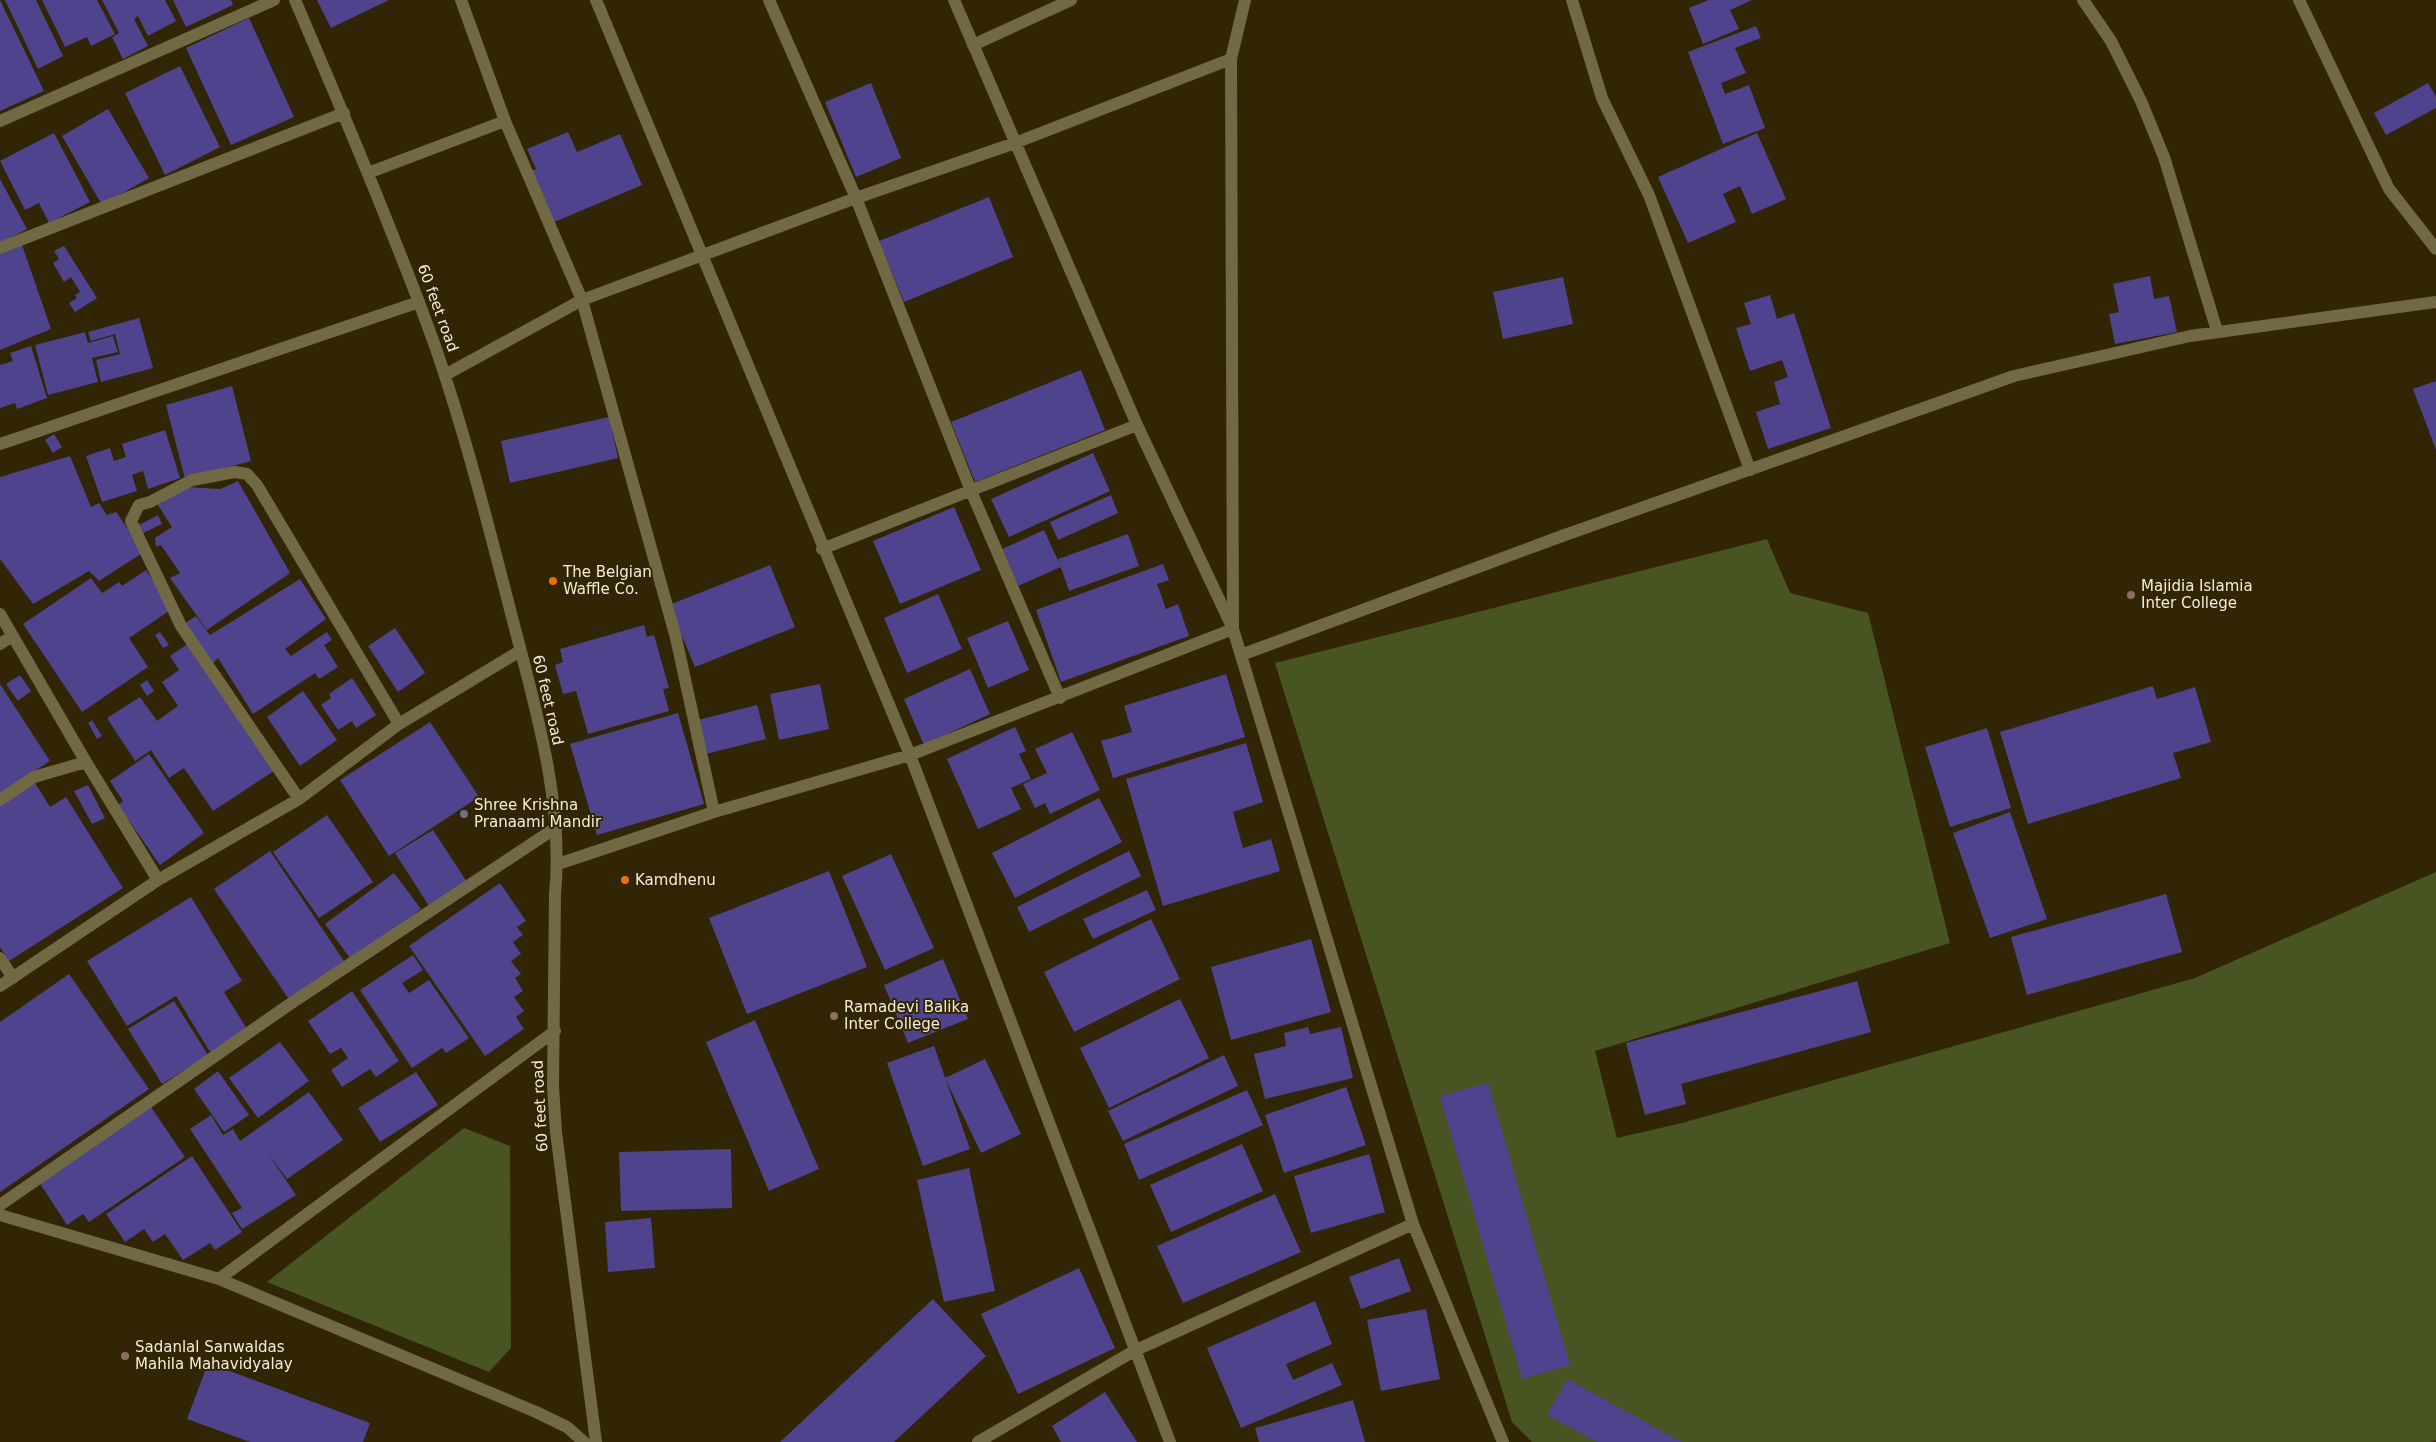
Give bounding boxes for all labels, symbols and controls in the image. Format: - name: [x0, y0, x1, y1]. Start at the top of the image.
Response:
- street label: 60 feet road: [414, 262, 462, 354]
- place label: The Belgian Waffle Co.: [562, 563, 652, 598]
- marker: The Belgian Waffle Co.: [547, 575, 559, 587]
- place label: Majidia Islamia Inter College: [2141, 577, 2253, 612]
- marker: Majidia Islamia Inter College: [2125, 589, 2137, 601]
- street label: 60 feet road: [529, 653, 567, 747]
- place label: Shree Krishna Pranaami Mandir: [474, 796, 602, 831]
- marker: Shree Krishna Pranaami Mandir: [458, 808, 470, 820]
- place label: Kamdhenu: [635, 871, 716, 889]
- marker: Kamdhenu: [619, 874, 631, 886]
- place label: Ramadevi Balika Inter College: [844, 998, 969, 1033]
- marker: Ramadevi Balika Inter College: [828, 1010, 840, 1022]
- street label: 60 feet road: [529, 1060, 551, 1152]
- place label: Sadanlal Sanwaldas Mahila Mahavidyalay: [135, 1338, 293, 1373]
- marker: Sadanlal Sanwaldas Mahila Mahavidyalay: [119, 1350, 131, 1362]

